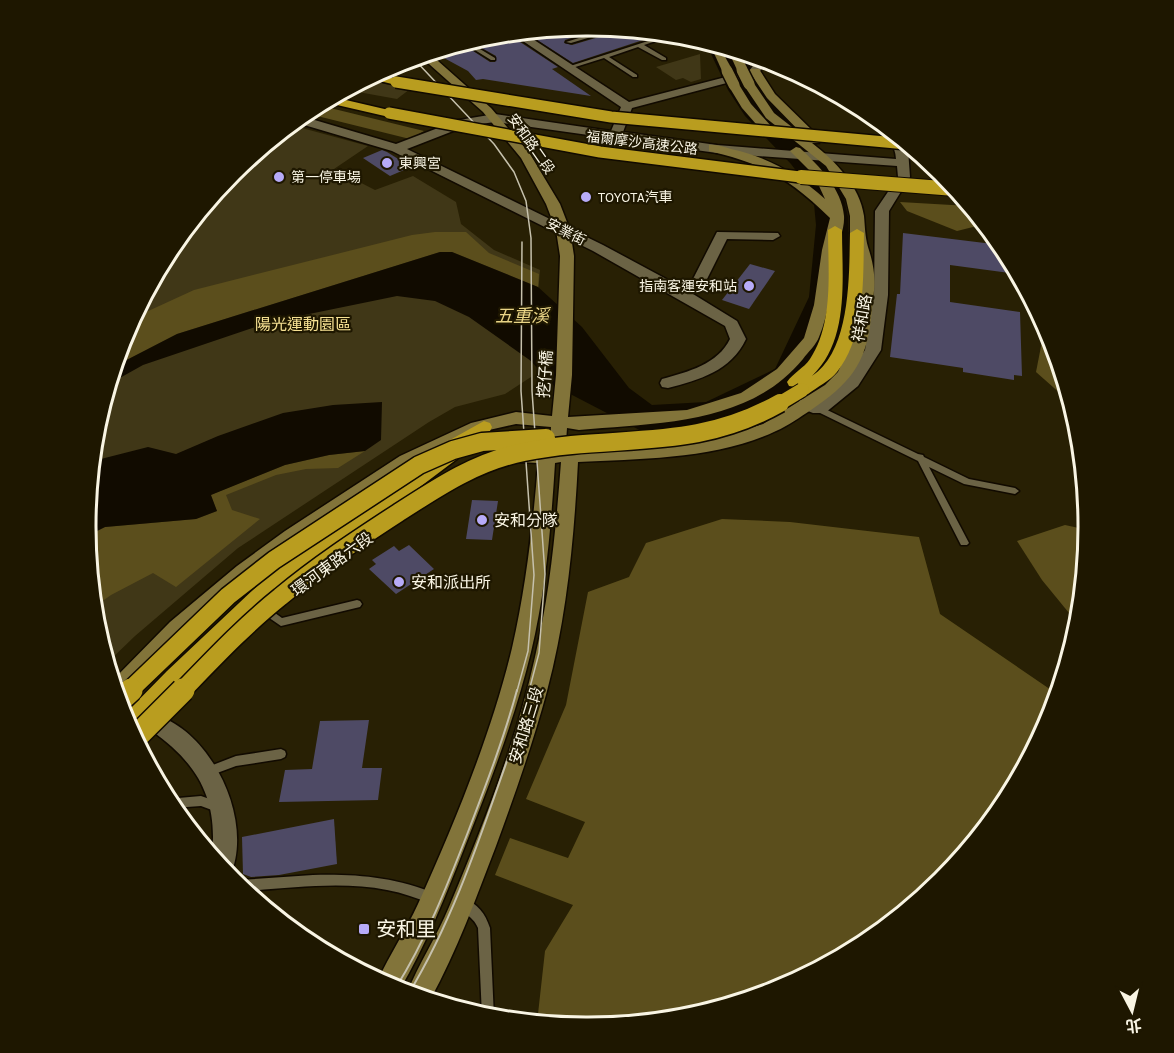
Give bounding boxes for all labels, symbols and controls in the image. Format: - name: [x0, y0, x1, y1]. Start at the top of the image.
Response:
- street label: 安和路二段: [504, 110, 558, 178]
- street label: 福爾摩沙高速公路: [585, 128, 699, 158]
- place label: 東興宮: [399, 155, 441, 172]
- marker: 東興宮: [380, 156, 394, 170]
- place label: 第一停車場: [291, 169, 361, 186]
- marker: 第一停車場: [272, 170, 286, 184]
- place label: TOYOTA汽車: [598, 189, 673, 206]
- marker: TOYOTA汽車: [579, 190, 593, 204]
- street label: 安業街: [543, 215, 589, 249]
- place label: 指南客運安和站: [639, 278, 737, 295]
- marker: 指南客運安和站: [742, 279, 756, 293]
- street label: 祥和路: [848, 293, 876, 343]
- water label: 五重溪: [495, 305, 552, 327]
- park label: 陽光運動園區: [255, 315, 351, 334]
- street label: 挖仔橋: [534, 349, 556, 399]
- place label: 安和分隊: [494, 511, 558, 530]
- marker: 安和分隊: [475, 513, 489, 527]
- street label: 環河東路六段: [288, 528, 376, 600]
- place label: 安和派出所: [411, 573, 491, 592]
- marker: 安和派出所: [392, 575, 406, 589]
- street label: 安和路三段: [505, 684, 547, 766]
- place label: 安和里: [376, 918, 436, 941]
- marker: 安和里: [357, 922, 371, 936]
- north arrow: [1102, 981, 1162, 1041]
- text: 北: [1125, 1015, 1143, 1036]

